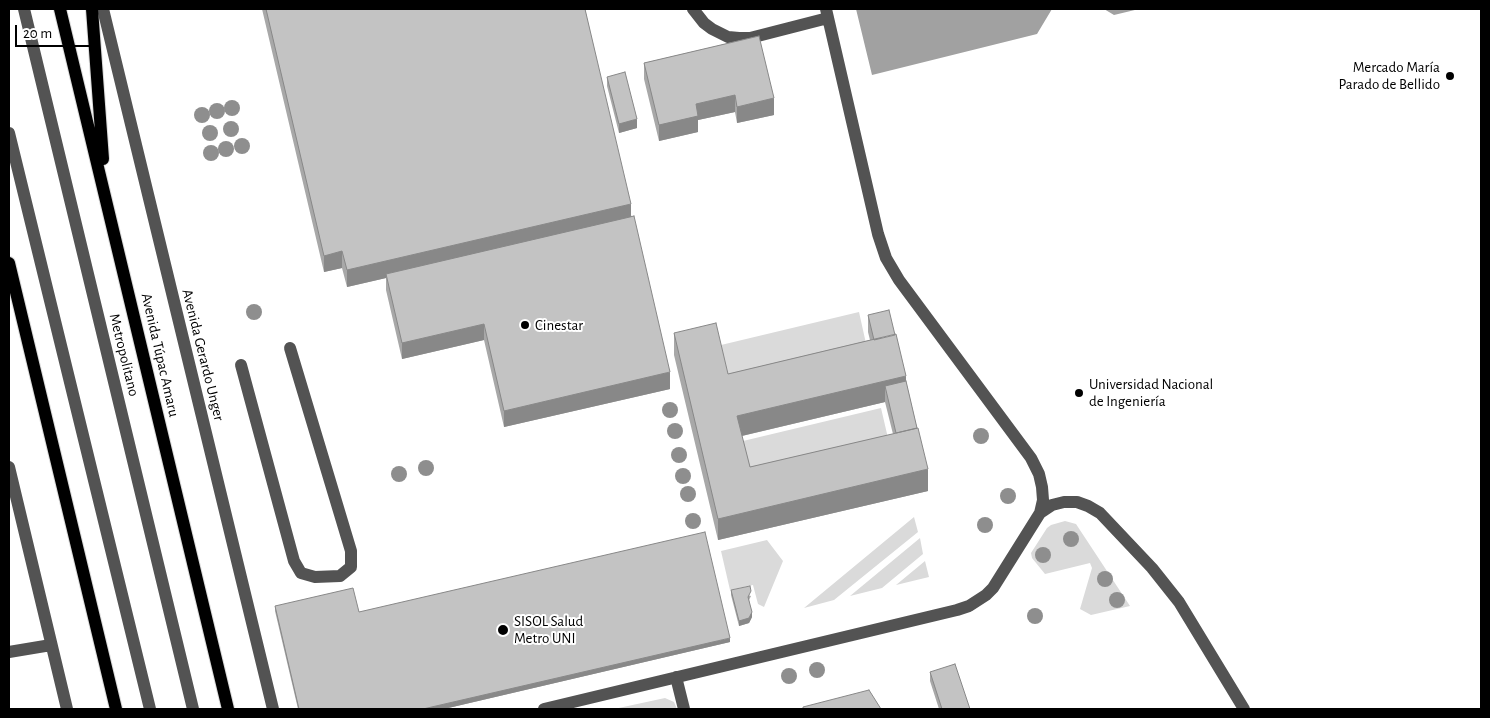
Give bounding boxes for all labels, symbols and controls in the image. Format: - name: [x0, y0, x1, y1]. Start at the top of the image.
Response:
- scale bar: [18, 15, 95, 47]
- text: 20 m: [23, 26, 52, 41]
- place label: Mercado María Parado de Bellido: [1338, 58, 1440, 93]
- marker: Mercado María Parado de Bellido: [1444, 70, 1456, 82]
- street label: Avenida Gerardo Unger: [178, 287, 228, 423]
- street label: Avenida Túpac Amaru: [137, 291, 183, 419]
- street label: Metropolitano: [105, 312, 143, 398]
- place label: Cinestar: [535, 316, 583, 334]
- marker: Cinestar: [519, 319, 531, 331]
- place label: Universidad Nacional de Ingeniería: [1089, 375, 1213, 410]
- marker: Universidad Nacional de Ingeniería: [1073, 387, 1085, 399]
- place label: SISOL Salud Metro UNI: [514, 612, 583, 647]
- marker: SISOL Salud Metro UNI: [496, 623, 510, 637]

